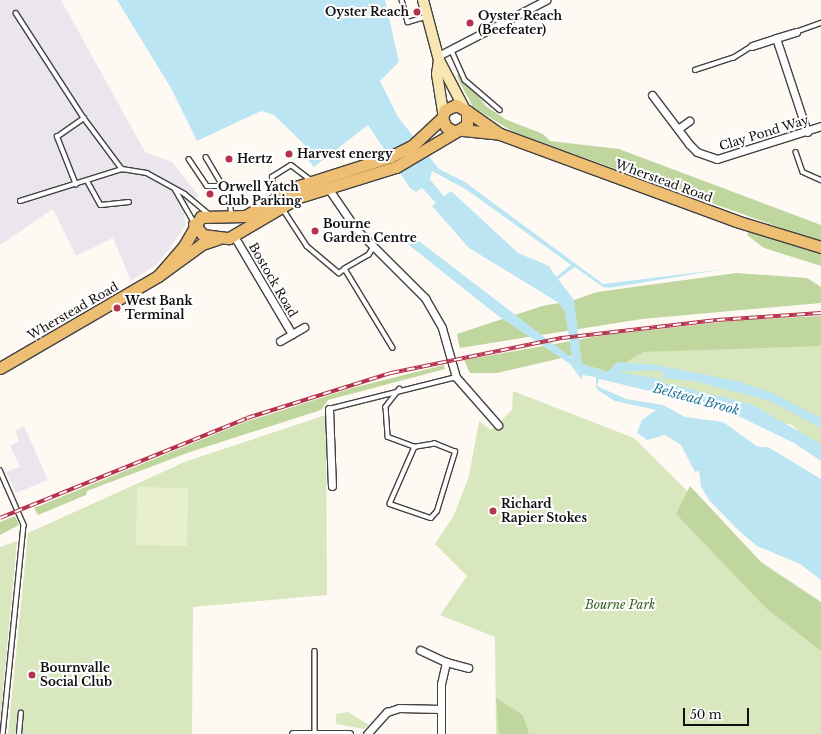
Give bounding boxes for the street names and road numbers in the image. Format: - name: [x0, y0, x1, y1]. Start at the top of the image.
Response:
- street label: Clay Pond Way: [717, 112, 811, 154]
- street label: Wherstead Road: [614, 157, 714, 205]
- street label: Bostock Road: [246, 240, 300, 320]
- street label: Wherstead Road: [25, 279, 121, 343]

